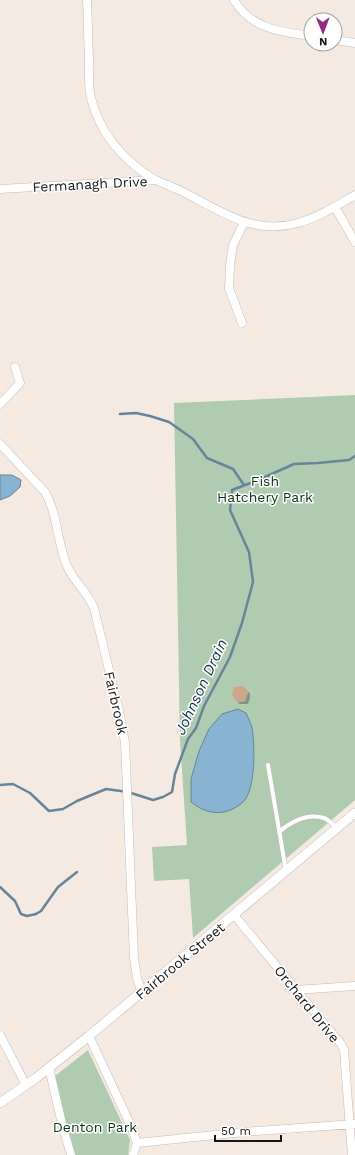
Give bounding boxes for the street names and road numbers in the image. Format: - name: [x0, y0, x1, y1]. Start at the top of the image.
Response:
- street label: Fermanagh Drive: [32, 173, 148, 195]
- street label: Fairbrook: [101, 670, 131, 736]
- street label: Fairbrook Street: [132, 919, 228, 1003]
- street label: Orchard Drive: [271, 962, 343, 1046]

